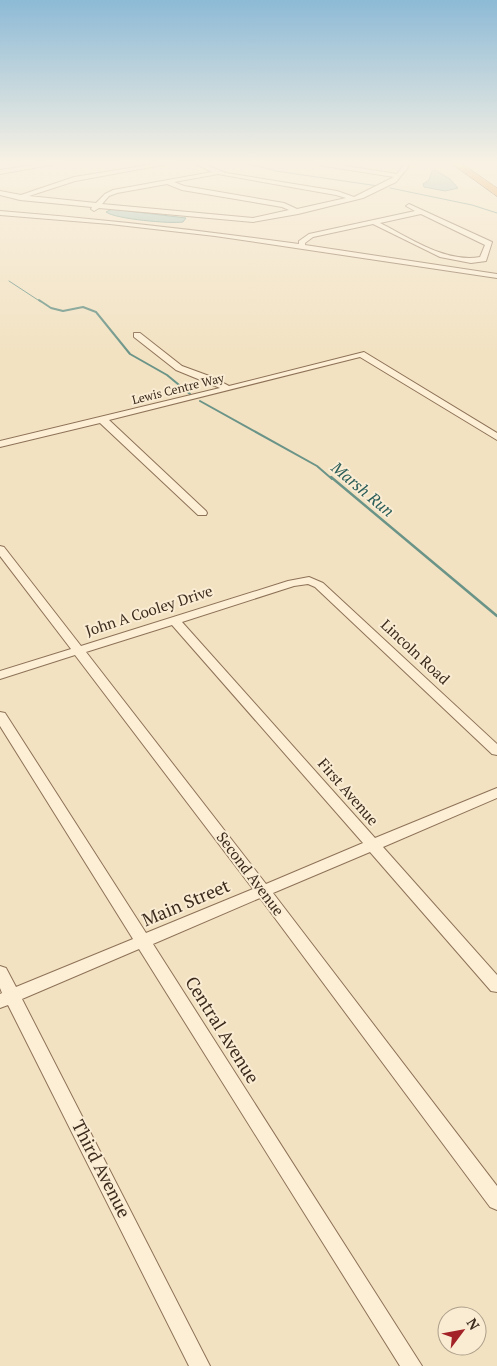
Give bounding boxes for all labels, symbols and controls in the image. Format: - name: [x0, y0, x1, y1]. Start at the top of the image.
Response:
- street label: Lewis Centre Way: [130, 370, 226, 407]
- water label: Marsh Run: [326, 456, 399, 522]
- street label: John A Cooley Drive: [82, 580, 215, 640]
- street label: Lincoln Road: [377, 614, 454, 688]
- street label: First Avenue: [314, 753, 384, 829]
- street label: Second Avenue: [213, 827, 289, 919]
- street label: Main Street: [138, 873, 233, 931]
- street label: Central Avenue: [180, 971, 265, 1088]
- street label: Third Avenue: [67, 1115, 137, 1222]
- north arrow: [437, 1306, 487, 1356]
- text: N: [463, 1314, 485, 1334]

